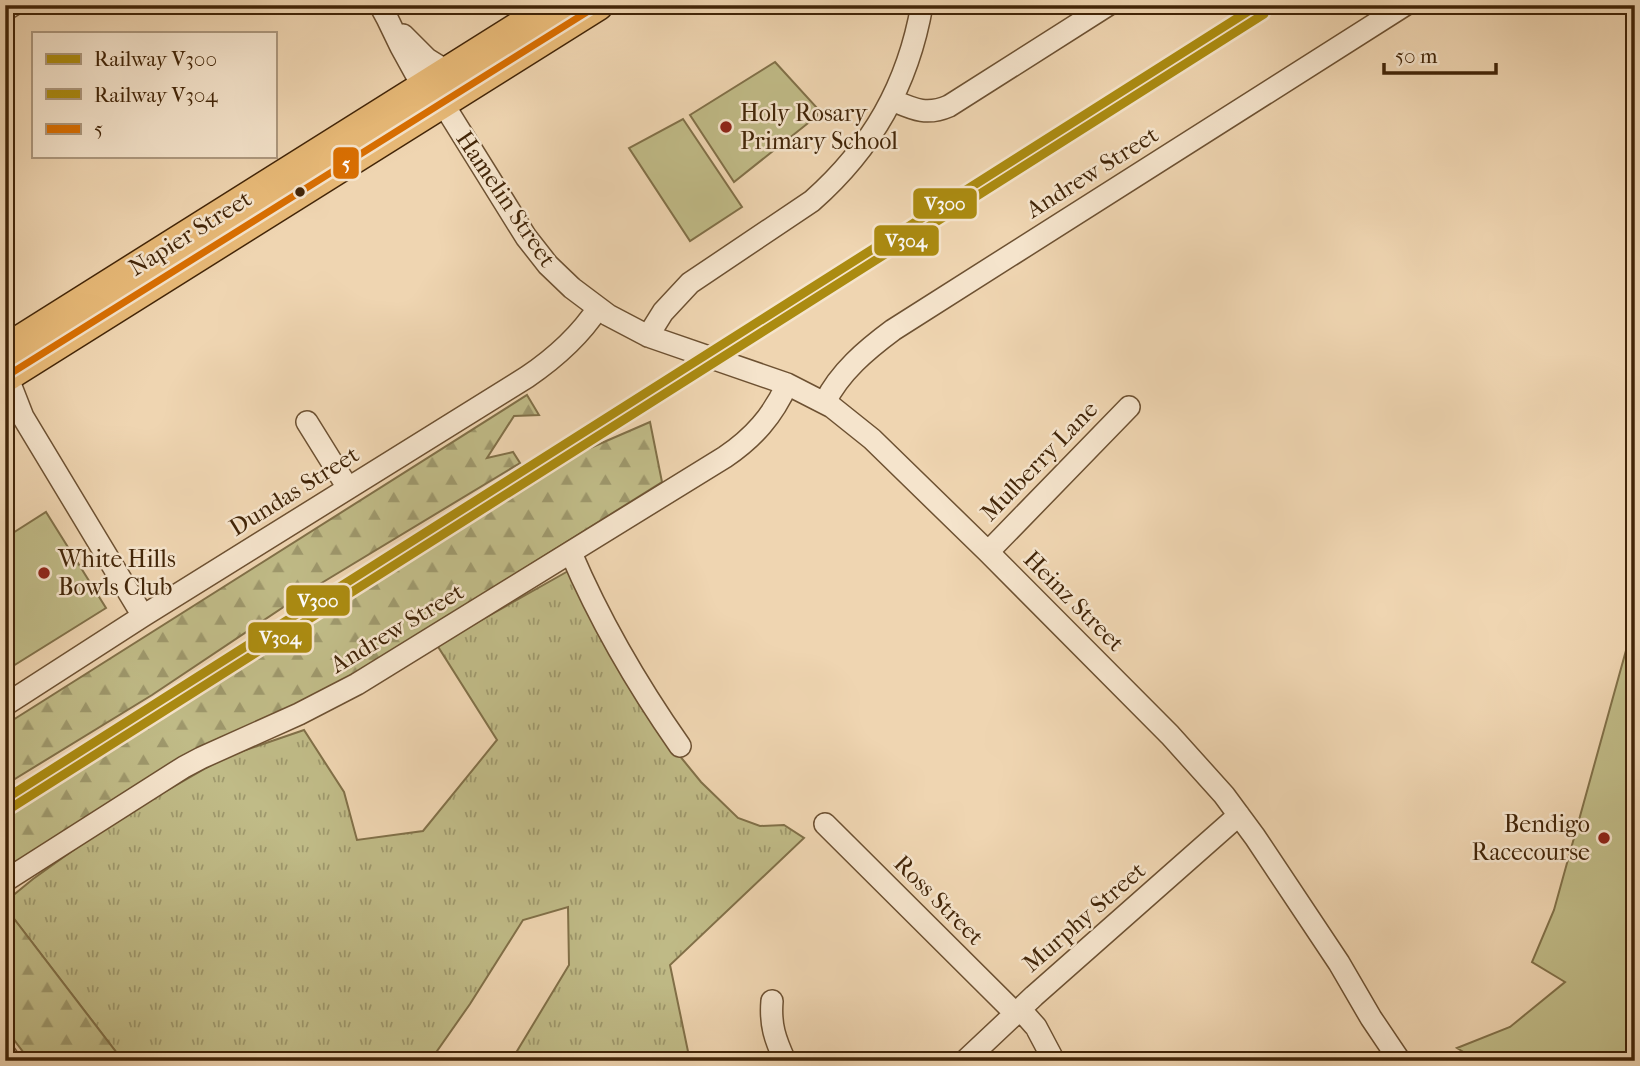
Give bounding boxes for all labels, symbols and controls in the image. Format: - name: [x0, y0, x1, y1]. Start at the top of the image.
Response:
- legend: [32, 32, 276, 158]
- scale bar: [1384, 32, 1496, 76]
- text: 50 m: [1395, 44, 1438, 68]
- text: Railway V300: [94, 47, 217, 71]
- text: Railway V304: [94, 83, 218, 107]
- place label: Holy Rosary Primary School: [740, 99, 898, 155]
- text: 5: [94, 117, 103, 141]
- marker: Holy Rosary Primary School: [718, 119, 734, 135]
- street label: Andrew Street: [1020, 120, 1164, 224]
- street label: Hamelin Street: [450, 126, 562, 273]
- line badge: 5: [332, 146, 360, 180]
- text: 5: [342, 153, 350, 175]
- street label: Napier Street: [124, 184, 257, 282]
- unlabelled marker: [293, 185, 307, 199]
- line badge: V300: [912, 187, 978, 220]
- text: V300: [923, 193, 966, 215]
- line badge: V304: [873, 224, 940, 257]
- text: V304: [884, 230, 928, 252]
- street label: Mulberry Lane: [975, 395, 1103, 527]
- street label: Dundas Street: [224, 440, 364, 542]
- place label: White Hills Bowls Club: [57, 545, 176, 601]
- street label: Heinz Street: [1018, 545, 1130, 657]
- marker: White Hills Bowls Club: [36, 565, 52, 581]
- street label: Andrew Street: [324, 577, 469, 679]
- line badge: V300: [285, 584, 351, 617]
- text: V300: [296, 590, 339, 612]
- line badge: V304: [247, 621, 313, 654]
- text: V304: [258, 627, 302, 649]
- place label: Bendigo Racecourse: [1472, 810, 1590, 866]
- marker: Bendigo Racecourse: [1596, 830, 1612, 846]
- street label: Ross Street: [888, 849, 990, 951]
- street label: Murphy Street: [1017, 856, 1151, 978]

